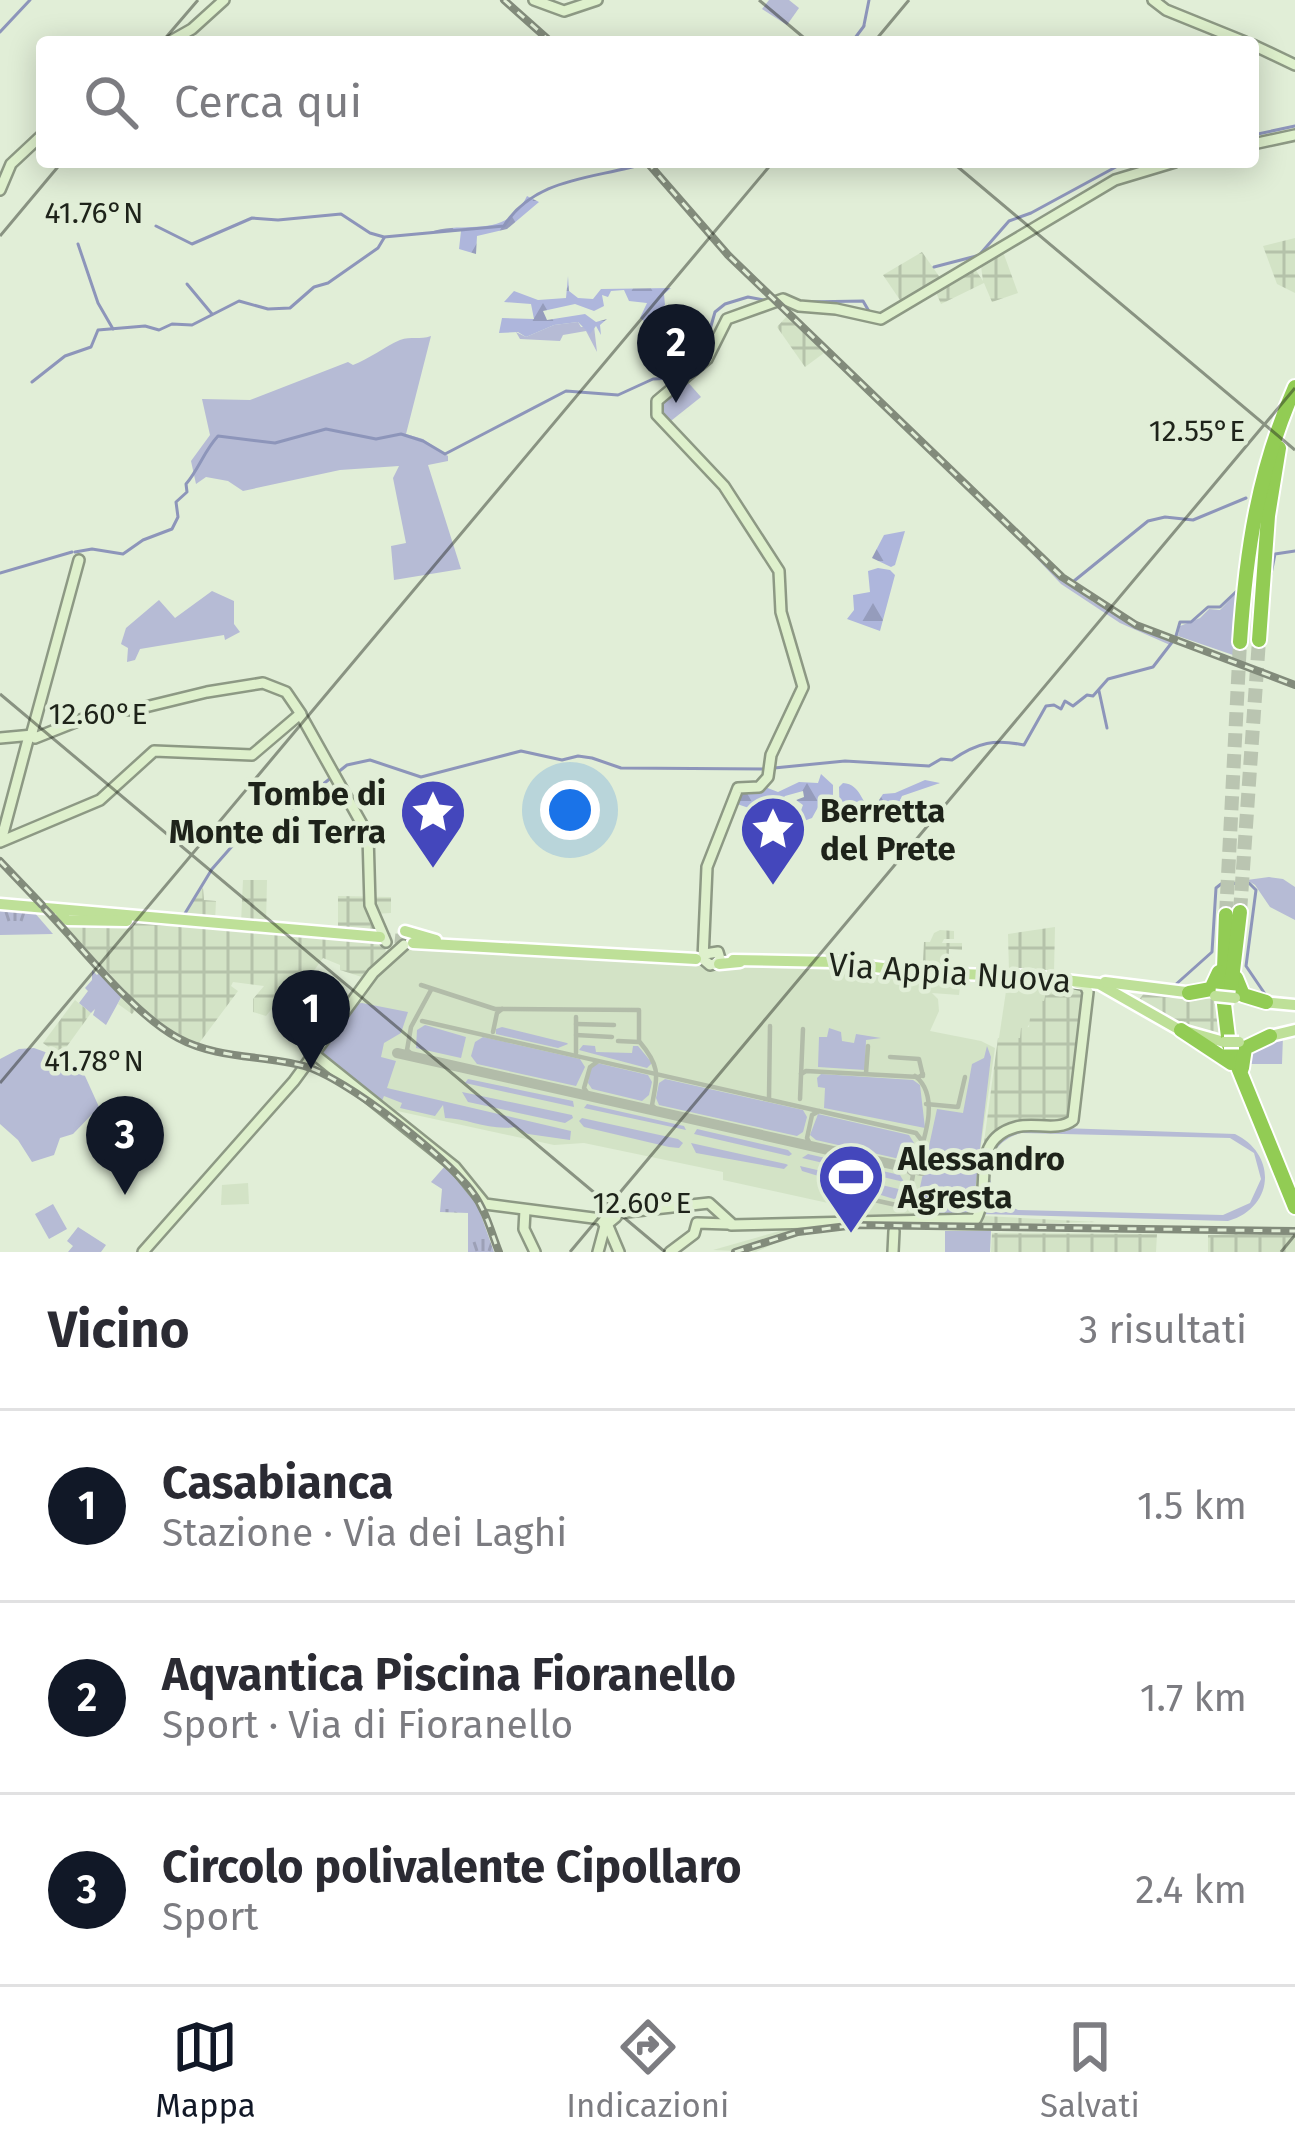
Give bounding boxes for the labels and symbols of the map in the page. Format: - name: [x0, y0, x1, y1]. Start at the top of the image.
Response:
- text: 41.76°N: [45, 195, 143, 231]
- pin: 2: [637, 304, 715, 403]
- text: 12.55°E: [1149, 413, 1245, 449]
- text: 12.60°E: [48, 696, 148, 732]
- place label: Tombe di Monte di Terra: [169, 774, 386, 852]
- place icon: Tombe di Monte di Terra: [398, 777, 468, 871]
- your location: [540, 780, 600, 840]
- place label: Berretta del Prete: [820, 791, 956, 869]
- place icon: Berretta del Prete: [738, 794, 808, 888]
- street label: Via Appia Nuova: [827, 945, 1073, 1001]
- pin: 1: [272, 970, 350, 1069]
- text: 41.78°N: [44, 1043, 144, 1079]
- pin: 3: [86, 1096, 164, 1195]
- place label: Alessandro Agresta: [897, 1139, 1065, 1217]
- sports icon: Alessandro Agresta: [816, 1142, 886, 1236]
- text: 12.60°E: [592, 1185, 692, 1221]

